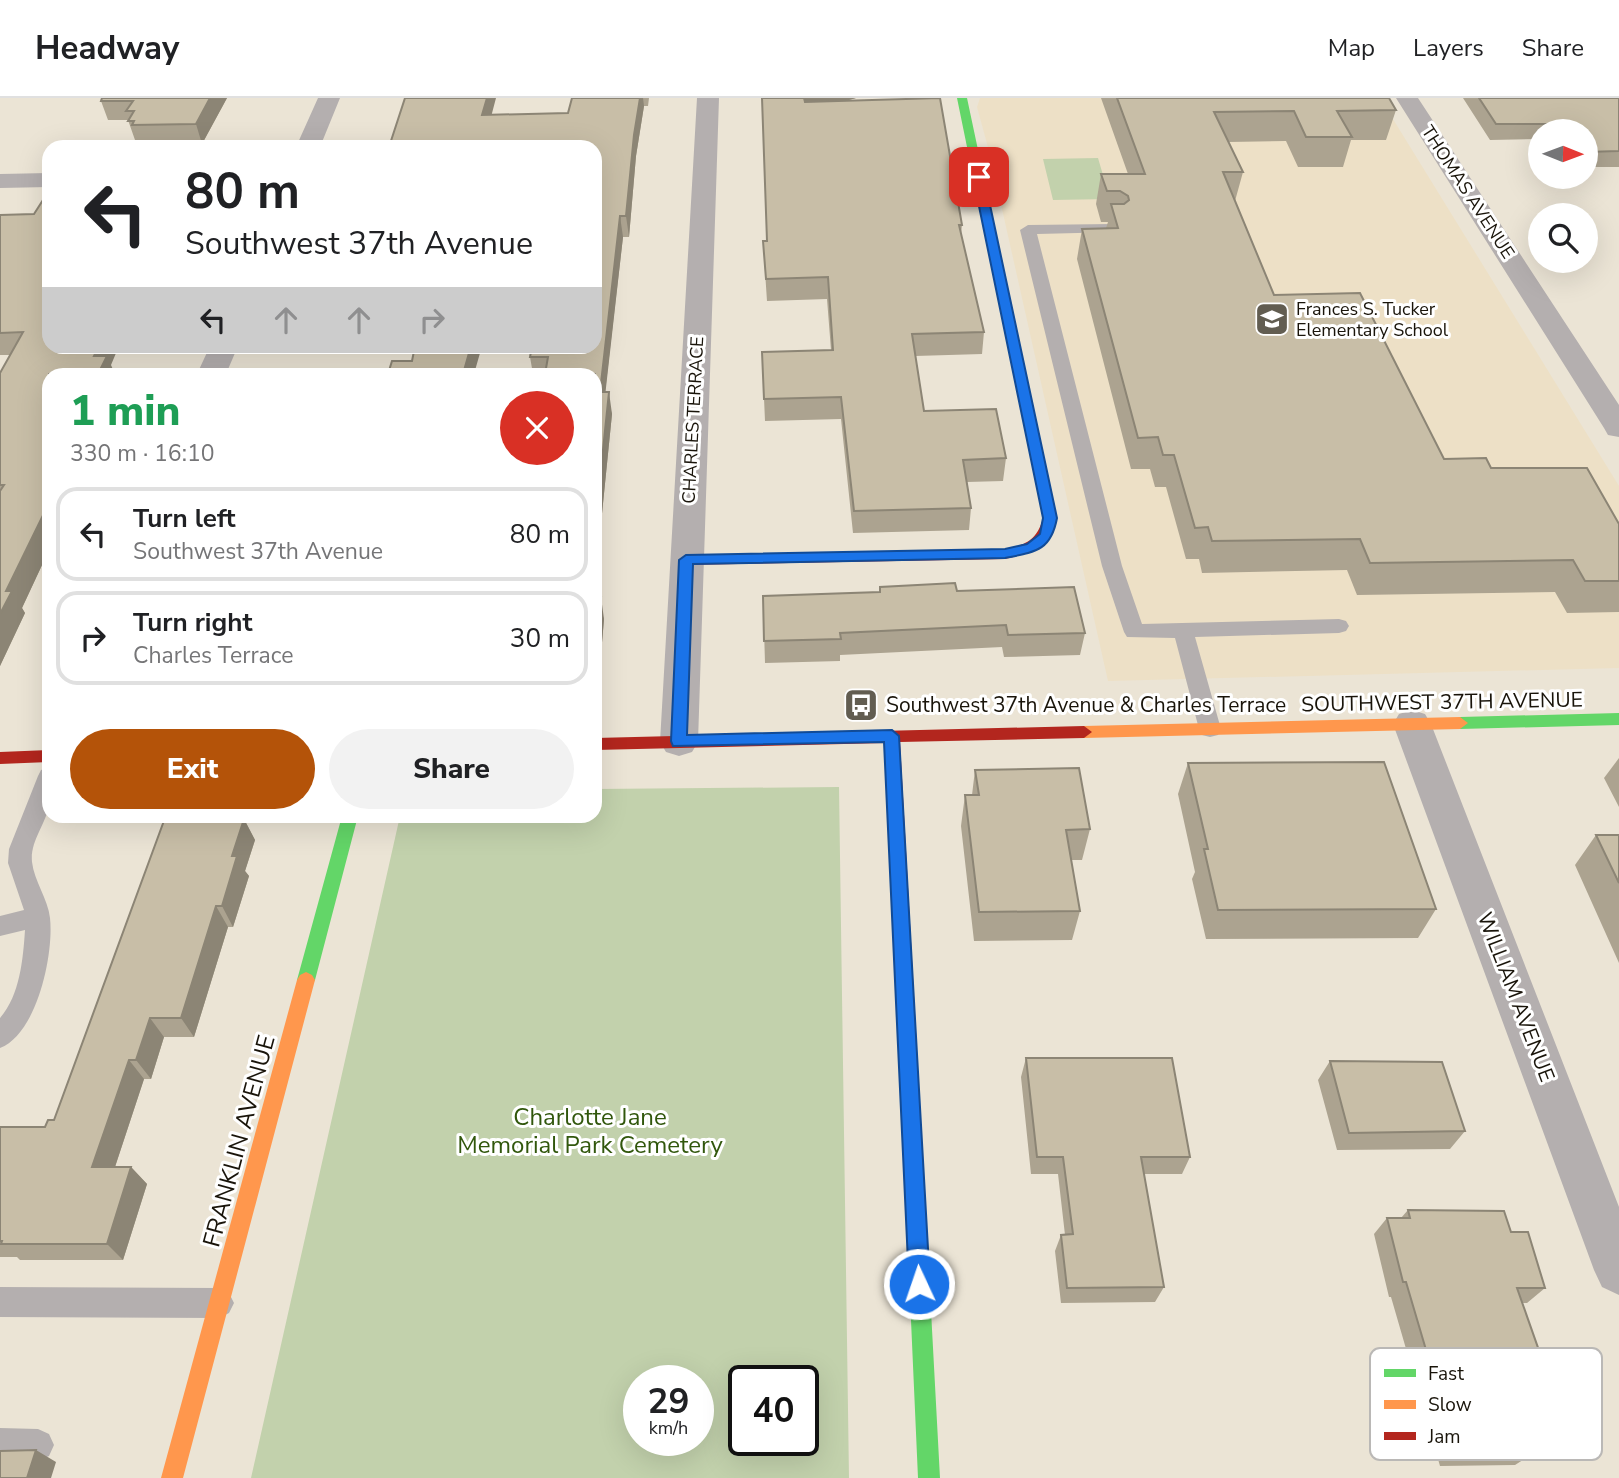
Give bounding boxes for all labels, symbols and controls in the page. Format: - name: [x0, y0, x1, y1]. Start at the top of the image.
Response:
- text: Headway: [35, 26, 179, 71]
- text: Map: [1328, 32, 1375, 64]
- text: Layers: [1413, 32, 1484, 64]
- text: Share: [1522, 32, 1584, 64]
- north arrow: [1528, 119, 1598, 189]
- map controls: [1528, 119, 1598, 273]
- street label: THOMAS AVENUE: [1416, 121, 1520, 263]
- pin: [949, 147, 1009, 207]
- text: 80 m: [185, 158, 300, 225]
- icon: arrive: [960, 158, 998, 196]
- icon: left: [70, 168, 161, 259]
- button: search: [1528, 203, 1598, 273]
- text: Southwest 37th Avenue: [185, 222, 533, 265]
- place label: Frances S. Tucker Elementary School: [1296, 297, 1449, 342]
- school or university icon: Frances S. Tucker Elementary School: [1253, 300, 1291, 338]
- icon: left: [194, 301, 232, 339]
- icon: ahead: [267, 301, 305, 339]
- icon: ahead: [340, 301, 378, 339]
- icon: right: [413, 301, 451, 339]
- street label: CHARLES TERRACE: [677, 336, 709, 504]
- text: 1 min: [70, 383, 180, 440]
- button: close: [500, 391, 574, 465]
- text: 330 m · 16:10: [70, 438, 215, 469]
- text: Turn left: [133, 501, 236, 536]
- icon: left: [74, 515, 112, 553]
- text: 80 m: [510, 517, 570, 552]
- text: Southwest 37th Avenue: [133, 536, 383, 567]
- text: Turn right: [133, 605, 252, 640]
- icon: right: [74, 619, 112, 657]
- text: 30 m: [510, 621, 570, 656]
- text: Charles Terrace: [133, 640, 293, 671]
- bus stop icon: Southwest 37th Avenue & Charles Terrace: [842, 686, 880, 724]
- street label: SOUTHWEST 37TH AVENUE: [1301, 686, 1583, 718]
- place label: Southwest 37th Avenue & Charles Terrace: [886, 691, 1286, 719]
- button: Exit: [70, 729, 315, 809]
- button: Share: [329, 729, 574, 809]
- street label: WILLIAM AVENUE: [1471, 908, 1561, 1086]
- street label: FRANKLIN AVENUE: [195, 1031, 283, 1251]
- park label: Charlotte Jane Memorial Park Cemetery: [457, 1101, 723, 1161]
- position arrow: [882, 1247, 956, 1321]
- legend: [1370, 1348, 1602, 1460]
- text: Fast: [1428, 1361, 1464, 1387]
- speed limit sign: 40: [728, 1365, 819, 1456]
- text: 29: [647, 1378, 690, 1425]
- text: Slow: [1428, 1392, 1472, 1418]
- text: km/h: [649, 1416, 688, 1440]
- text: Jam: [1427, 1424, 1461, 1450]

